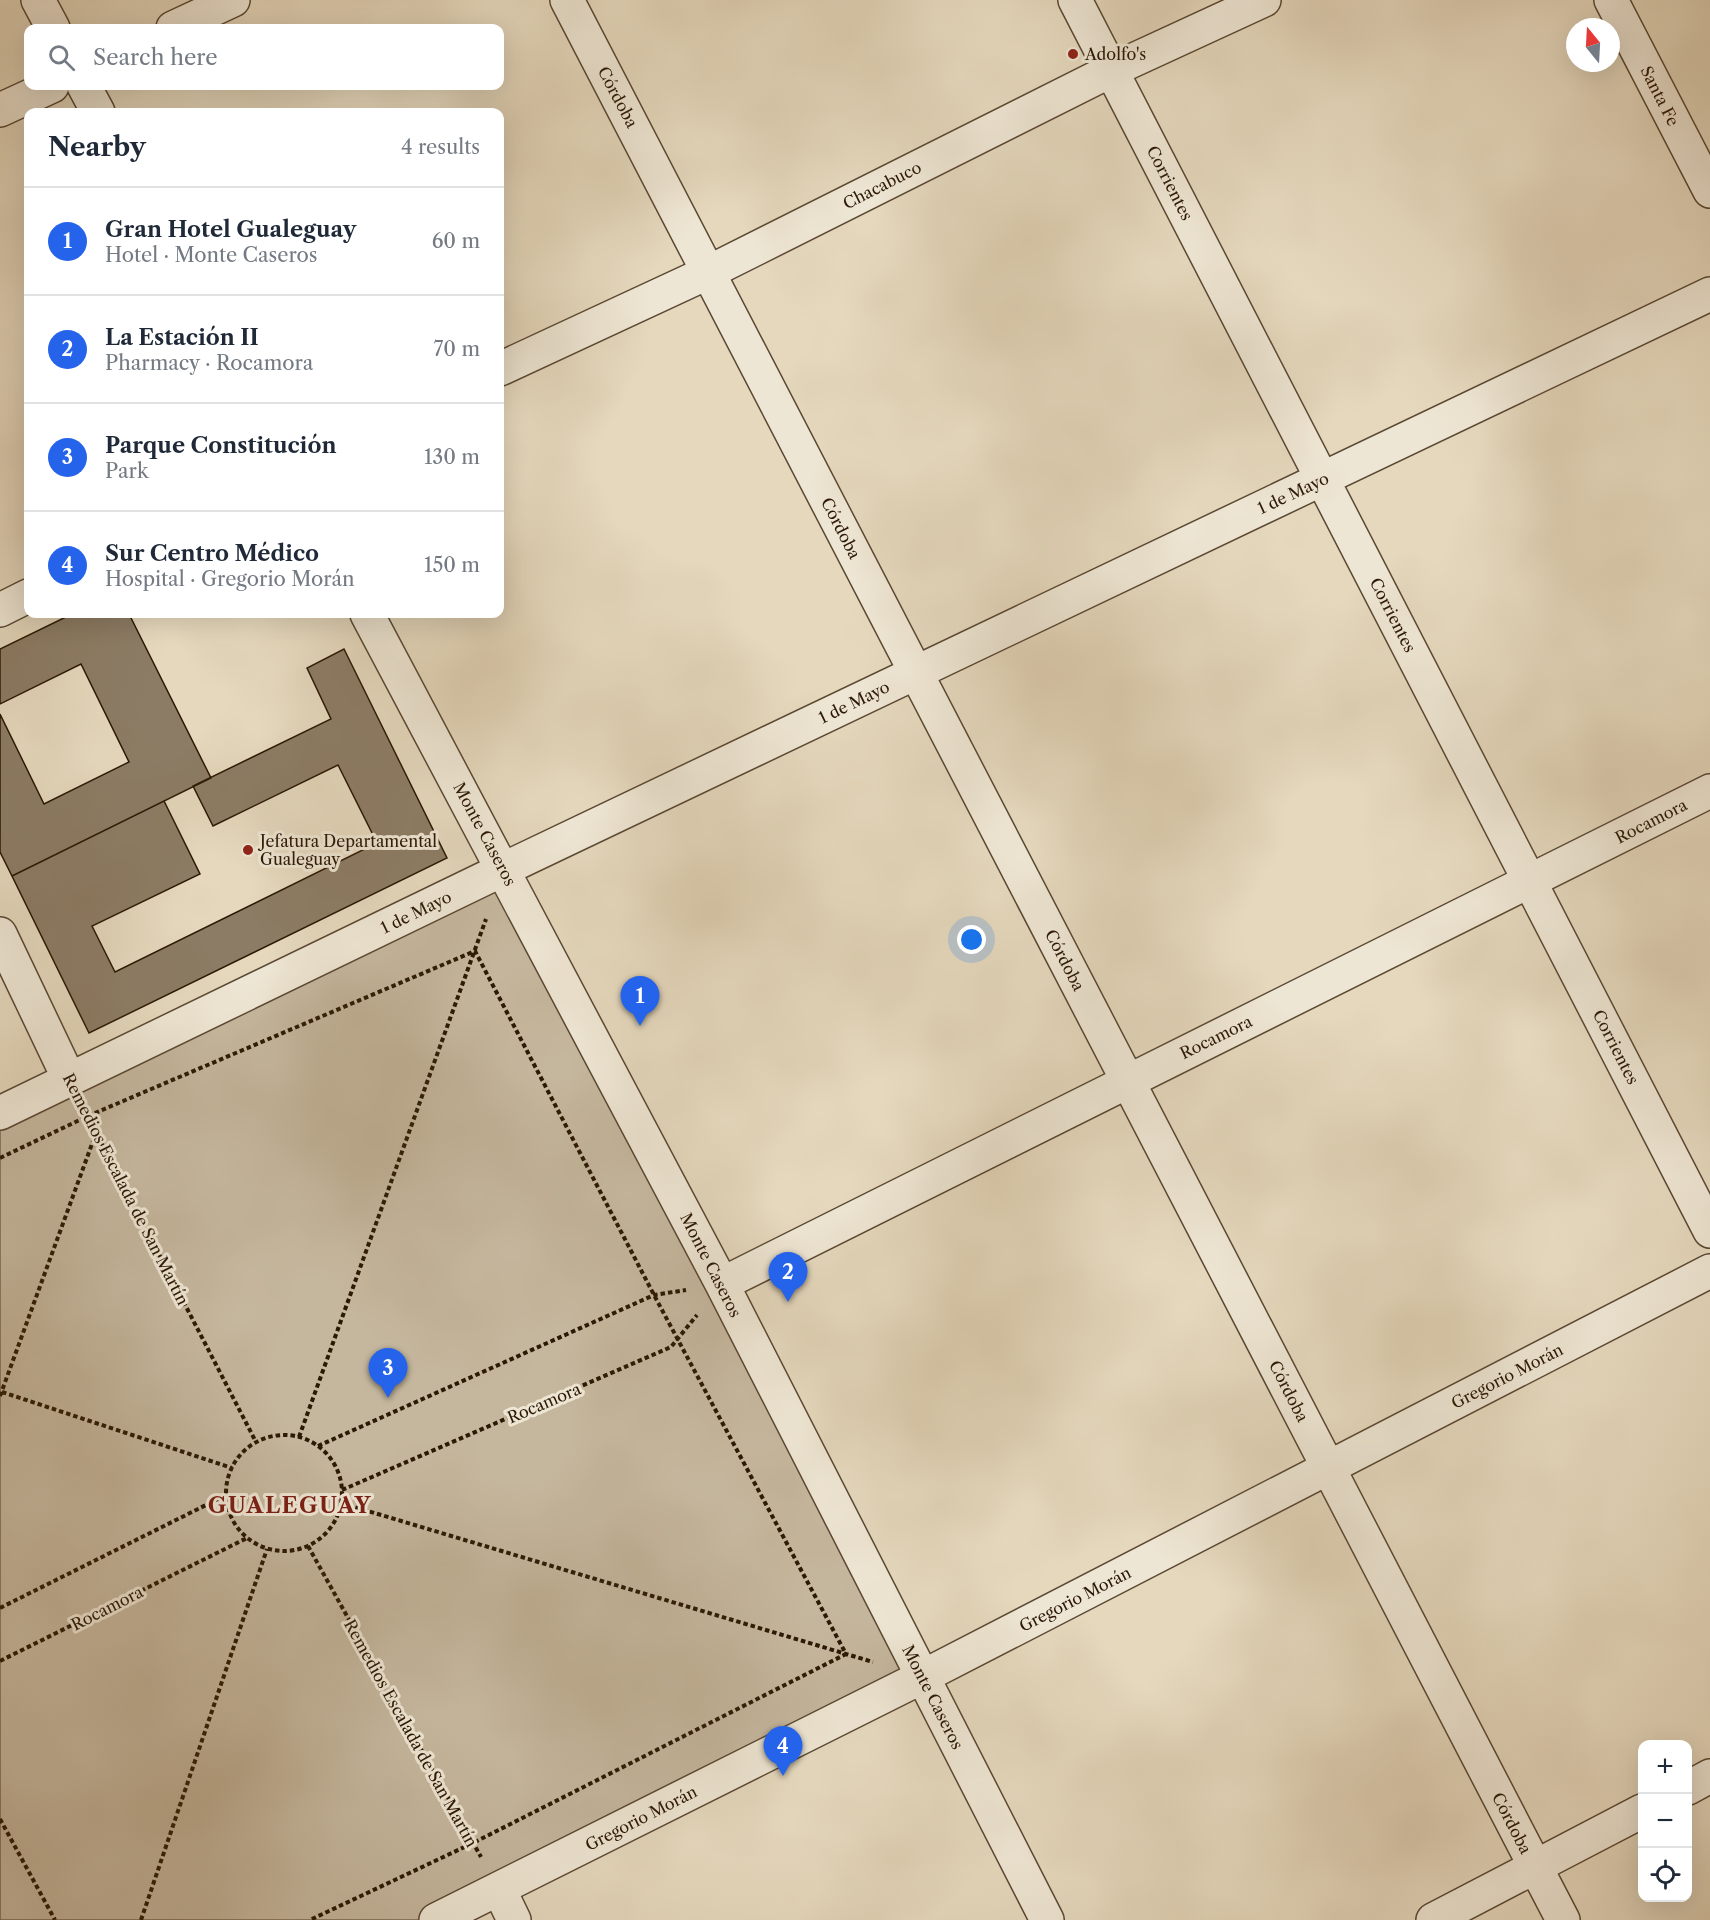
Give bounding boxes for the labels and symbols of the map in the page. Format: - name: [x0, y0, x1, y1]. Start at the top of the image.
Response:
- north arrow: [1566, 18, 1620, 72]
- place label: Adolfo's: [1084, 44, 1146, 64]
- marker: Adolfo's: [1066, 47, 1080, 61]
- street label: Córdoba: [594, 63, 643, 131]
- street label: Santa Fe: [1636, 63, 1684, 129]
- street label: Corrientes: [1143, 142, 1197, 224]
- street label: Chacabuco: [839, 157, 925, 213]
- street label: 1 de Mayo: [1254, 468, 1332, 518]
- street label: Córdoba: [817, 494, 865, 563]
- street label: Corrientes: [1366, 574, 1420, 656]
- street label: 1 de Mayo: [815, 676, 893, 728]
- street label: Monte Caseros: [449, 779, 521, 889]
- street label: Rocamora: [1612, 794, 1691, 848]
- place label: Jefatura Departamental Gualeguay: [257, 831, 437, 869]
- marker: Jefatura Departamental Gualeguay: [241, 843, 255, 857]
- street label: 1 de Mayo: [377, 886, 455, 938]
- your location: [957, 925, 986, 954]
- street label: Córdoba: [1041, 926, 1089, 995]
- pin: 1: [620, 976, 660, 1026]
- street label: Corrientes: [1589, 1006, 1643, 1088]
- street label: Rocamora: [1177, 1011, 1256, 1063]
- street label: Remedios Escalada de San Martín: [59, 1070, 193, 1308]
- street label: Monte Caseros: [676, 1209, 746, 1321]
- pin: 2: [768, 1252, 808, 1302]
- street label: Gregorio Morán: [1448, 1339, 1566, 1413]
- pin: 3: [368, 1348, 408, 1398]
- street label: Córdoba: [1265, 1357, 1313, 1426]
- street label: Rocamora: [504, 1378, 584, 1427]
- district label: GUALEGUAY: [208, 1492, 372, 1519]
- street label: Gregorio Morán: [1016, 1562, 1134, 1636]
- street label: Rocamora: [68, 1581, 147, 1635]
- street label: Remedios Escalada de San Martín: [340, 1616, 482, 1850]
- street label: Monte Caseros: [898, 1641, 968, 1753]
- pin: 4: [764, 1726, 802, 1776]
- street label: Gregorio Morán: [582, 1781, 700, 1855]
- street label: Córdoba: [1488, 1789, 1536, 1858]

